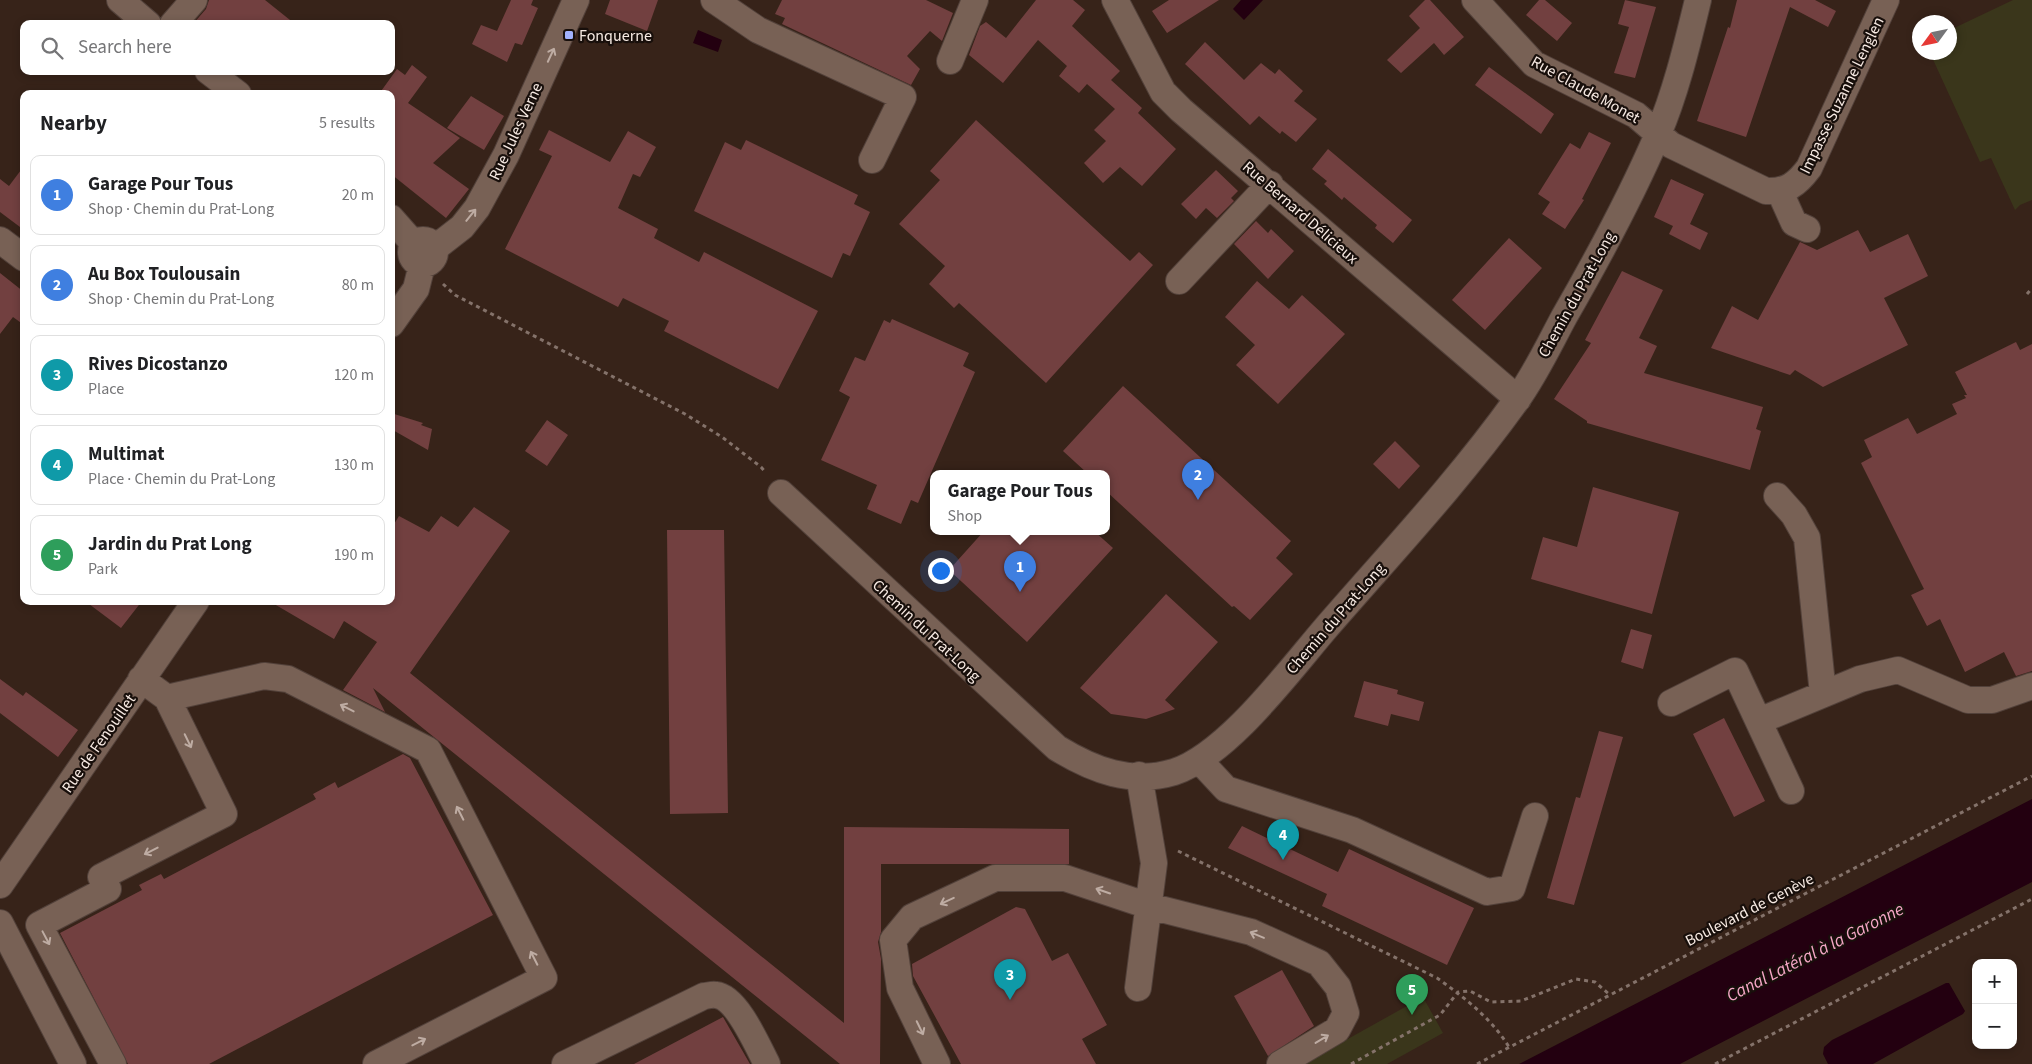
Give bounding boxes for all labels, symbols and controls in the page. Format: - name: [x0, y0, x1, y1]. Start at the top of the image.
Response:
- street label: Impasse Suzanne Lenglen: [1794, 13, 1890, 178]
- north arrow: [1912, 15, 1957, 60]
- search box: [20, 20, 395, 75]
- place label: Fonquerne: [579, 25, 652, 47]
- marker: Fonquerne: [563, 29, 575, 41]
- icon: search: [38, 34, 66, 62]
- text: Search here: [78, 34, 172, 61]
- one-way arrow: [546, 48, 556, 63]
- street label: Rue Claude Monet: [1527, 51, 1644, 129]
- street label: Rue Jules Verne: [484, 79, 548, 184]
- text: Nearby: [40, 108, 107, 138]
- text: 5 results: [319, 112, 375, 134]
- street label: Rue Bernard Délicieux: [1238, 156, 1363, 269]
- text: Garage Pour Tous: [88, 171, 233, 198]
- text: 1: [53, 184, 61, 206]
- text: 20 m: [342, 184, 374, 206]
- text: Shop · Chemin du Prat-Long: [88, 198, 274, 220]
- one-way arrow: [465, 209, 476, 222]
- street label: Chemin du Prat-Long: [1533, 228, 1621, 361]
- text: Au Box Toulousain: [88, 261, 240, 288]
- text: 2: [53, 274, 61, 296]
- text: 80 m: [342, 274, 374, 296]
- text: Shop · Chemin du Prat-Long: [88, 288, 274, 310]
- text: Rives Dicostanzo: [88, 351, 228, 378]
- text: 3: [53, 364, 61, 386]
- text: 120 m: [334, 364, 374, 386]
- text: Place: [88, 378, 124, 400]
- text: Multimat: [88, 441, 164, 468]
- text: 4: [53, 454, 61, 476]
- text: 130 m: [334, 454, 374, 476]
- pin: 2: [1182, 459, 1214, 500]
- text: Place · Chemin du Prat-Long: [88, 468, 275, 490]
- popup: [930, 470, 1110, 535]
- text: Garage Pour Tous: [947, 478, 1093, 505]
- text: Shop: [947, 505, 982, 527]
- text: Jardin du Prat Long: [88, 531, 252, 558]
- text: 5: [53, 544, 61, 566]
- text: 190 m: [334, 544, 374, 566]
- pin: 1: [1004, 551, 1036, 592]
- text: Park: [88, 558, 118, 580]
- your location: [928, 558, 954, 584]
- street label: Chemin du Prat-Long: [1281, 558, 1390, 679]
- street label: Chemin du Prat-Long: [867, 575, 985, 687]
- street label: Rue de Fenouillet: [57, 689, 141, 797]
- one-way arrow: [340, 703, 355, 712]
- one-way arrow: [184, 733, 193, 748]
- one-way arrow: [455, 806, 465, 821]
- pin: 4: [1267, 819, 1299, 860]
- one-way arrow: [144, 847, 159, 856]
- street label: Boulevard de Genève: [1681, 868, 1818, 952]
- one-way arrow: [1095, 886, 1111, 895]
- one-way arrow: [940, 896, 955, 906]
- water label: Canal Latéral à la Garonne: [1722, 897, 1909, 1008]
- one-way arrow: [42, 930, 51, 945]
- one-way arrow: [1250, 930, 1265, 940]
- one-way arrow: [529, 951, 538, 966]
- pin: 3: [994, 959, 1026, 1000]
- map controls: [1972, 959, 2017, 1049]
- button: +: [1972, 959, 2017, 1004]
- pin: 5: [1396, 974, 1428, 1015]
- button: −: [1972, 1004, 2017, 1049]
- one-way arrow: [915, 1021, 925, 1036]
- one-way arrow: [1314, 1034, 1328, 1044]
- one-way arrow: [411, 1037, 426, 1046]

